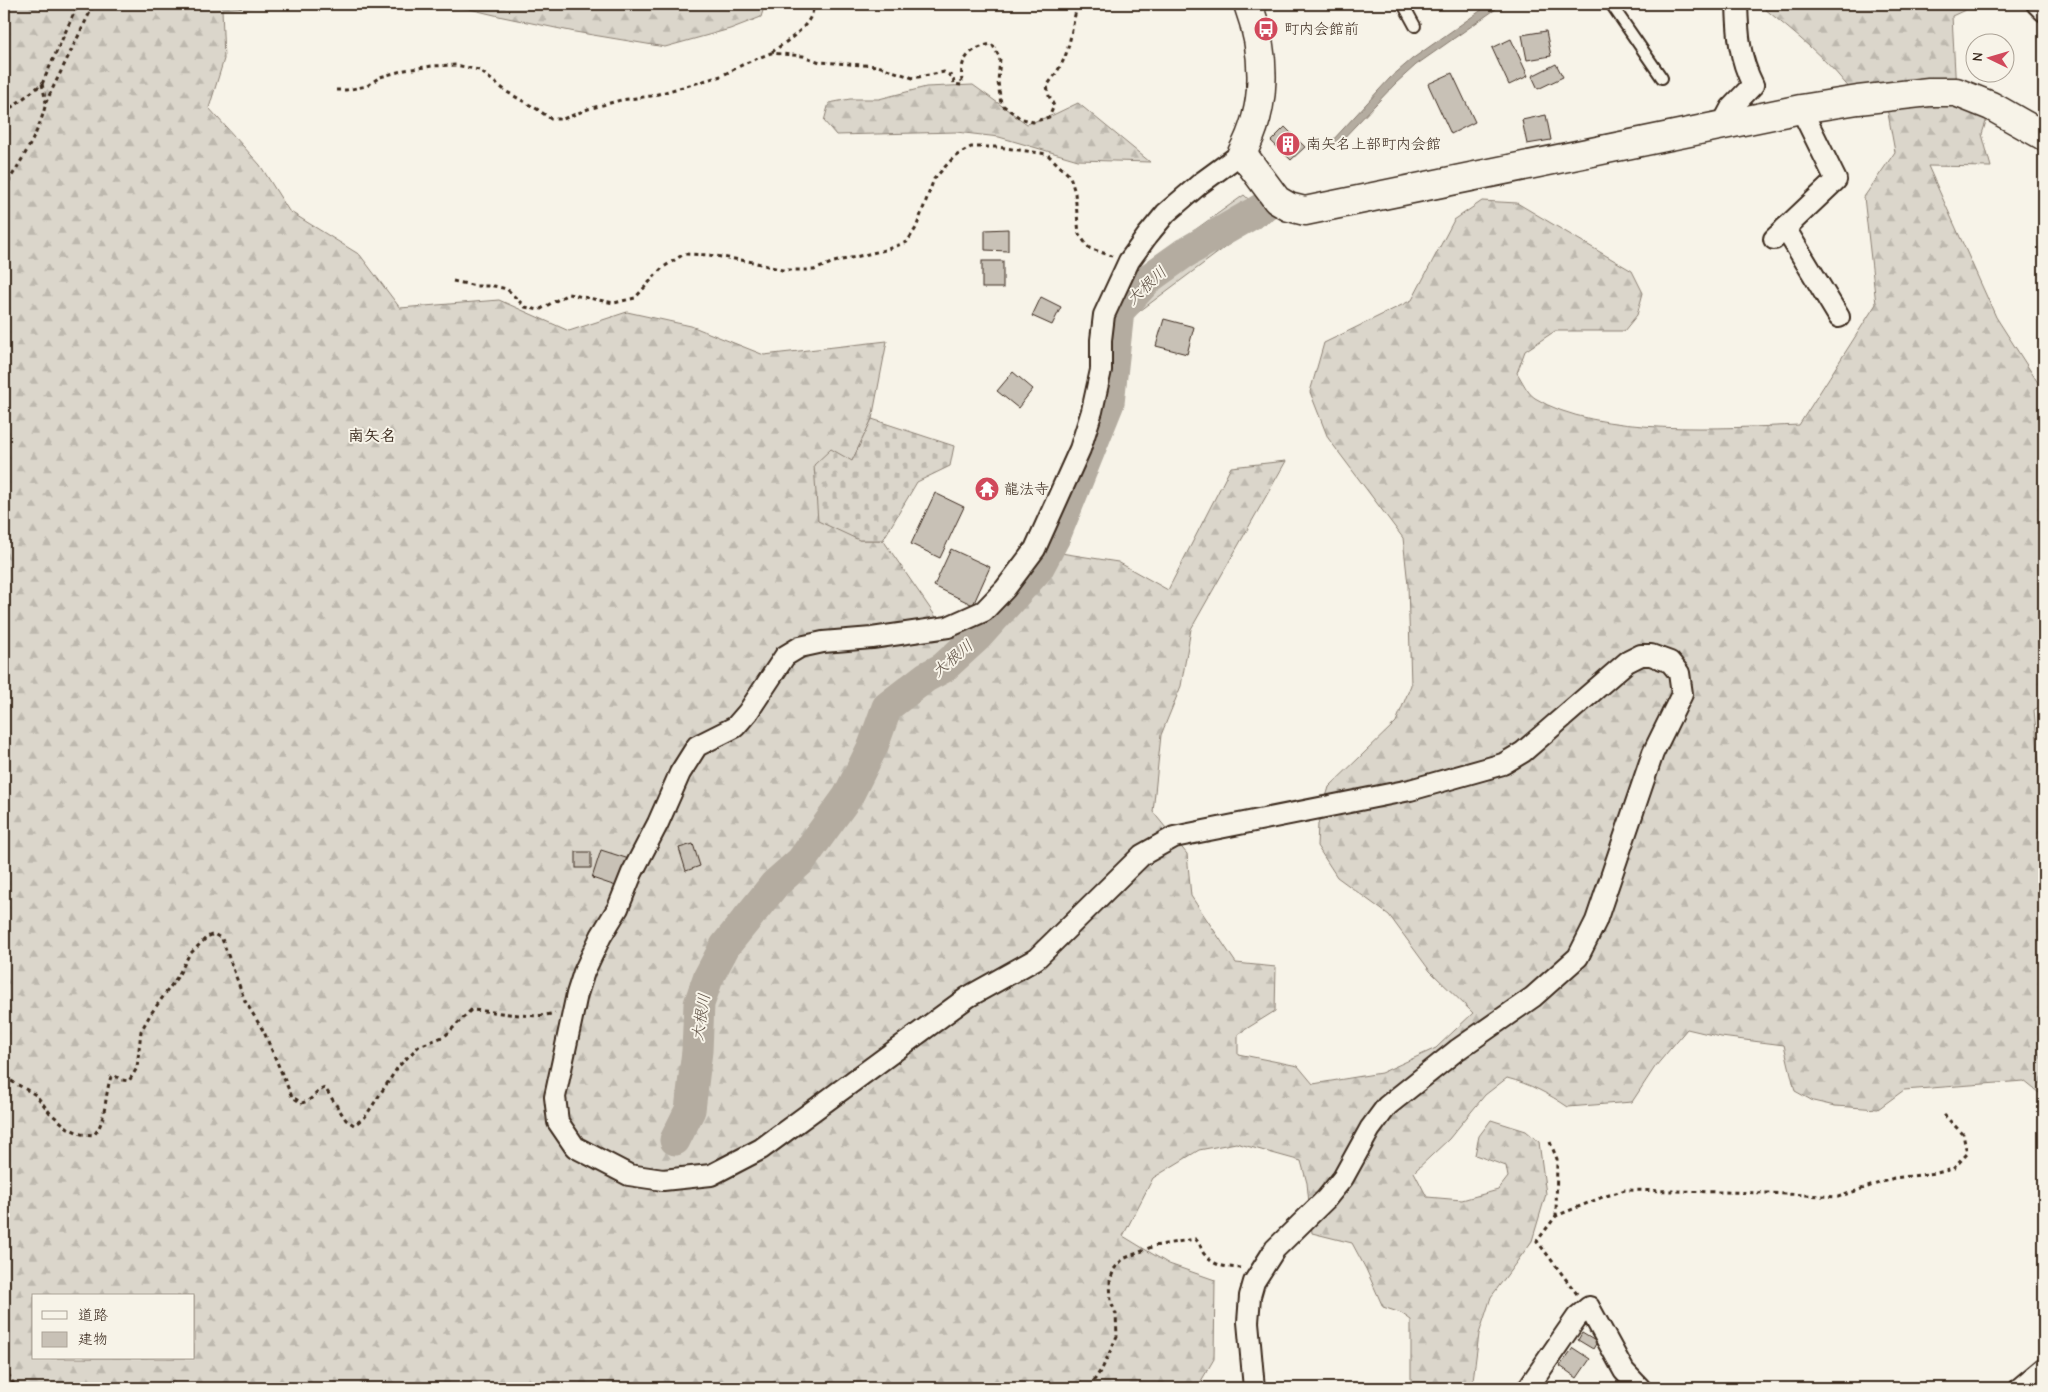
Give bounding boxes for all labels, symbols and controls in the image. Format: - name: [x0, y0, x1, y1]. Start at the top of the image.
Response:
- bus stop icon: 町内会館前: [1253, 16, 1279, 42]
- place label: 町内会館前: [1284, 20, 1359, 38]
- north arrow: [1966, 32, 2016, 82]
- text: N: [1969, 52, 1986, 62]
- building icon: 南矢名上部町内会館: [1275, 131, 1301, 157]
- place label: 南矢名上部町内会館: [1306, 135, 1441, 153]
- water label: 大根川: [1123, 263, 1170, 309]
- district label: 南矢名: [348, 427, 396, 445]
- temple icon: 龍法寺: [974, 476, 1000, 502]
- place label: 龍法寺: [1004, 480, 1049, 498]
- water label: 大根川: [928, 636, 977, 681]
- water label: 大根川: [688, 992, 714, 1042]
- legend: [32, 1294, 195, 1360]
- text: 道路: [78, 1306, 108, 1324]
- text: 建物: [78, 1330, 108, 1348]

